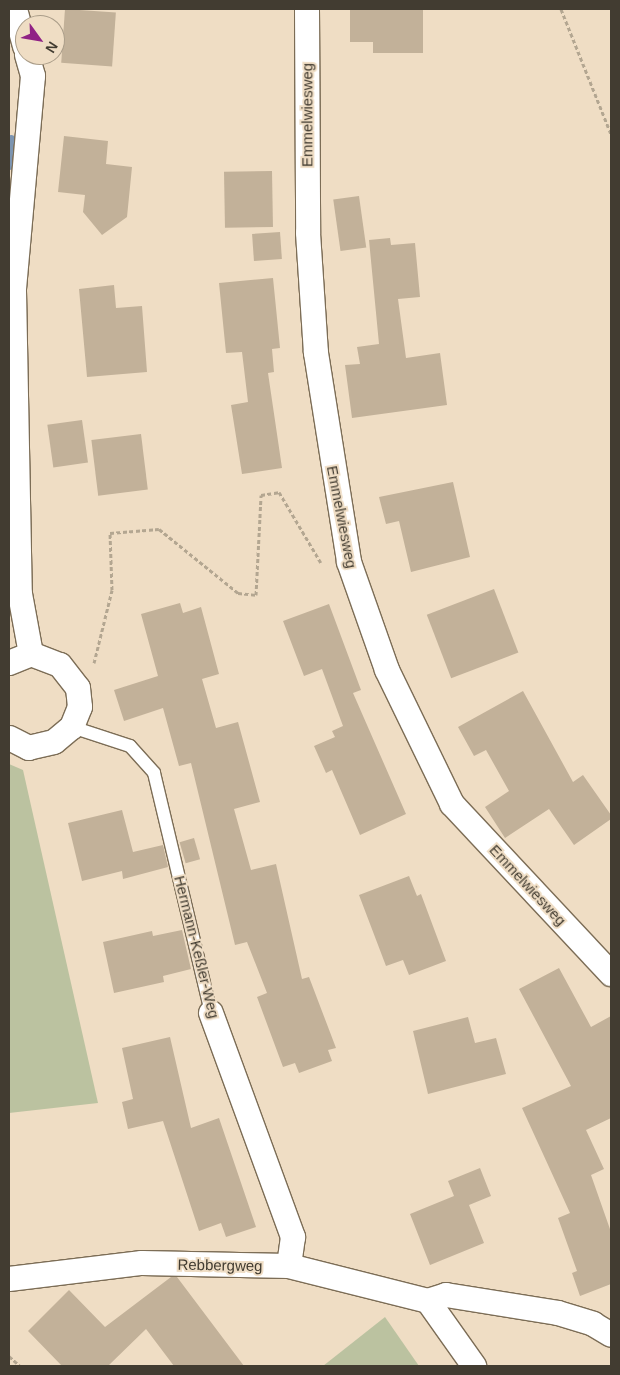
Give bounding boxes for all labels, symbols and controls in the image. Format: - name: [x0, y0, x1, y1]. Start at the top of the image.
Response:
- north arrow: [15, 15, 65, 65]
- text: N: [42, 39, 61, 56]
- street label: Emmelwiesweg: [298, 63, 316, 167]
- street label: Emmelwiesweg: [323, 464, 361, 570]
- street label: Emmelwiesweg: [486, 841, 570, 929]
- street label: Hermann-Keßler-Weg: [171, 874, 223, 1020]
- street label: Rebbergweg: [177, 1255, 263, 1275]

